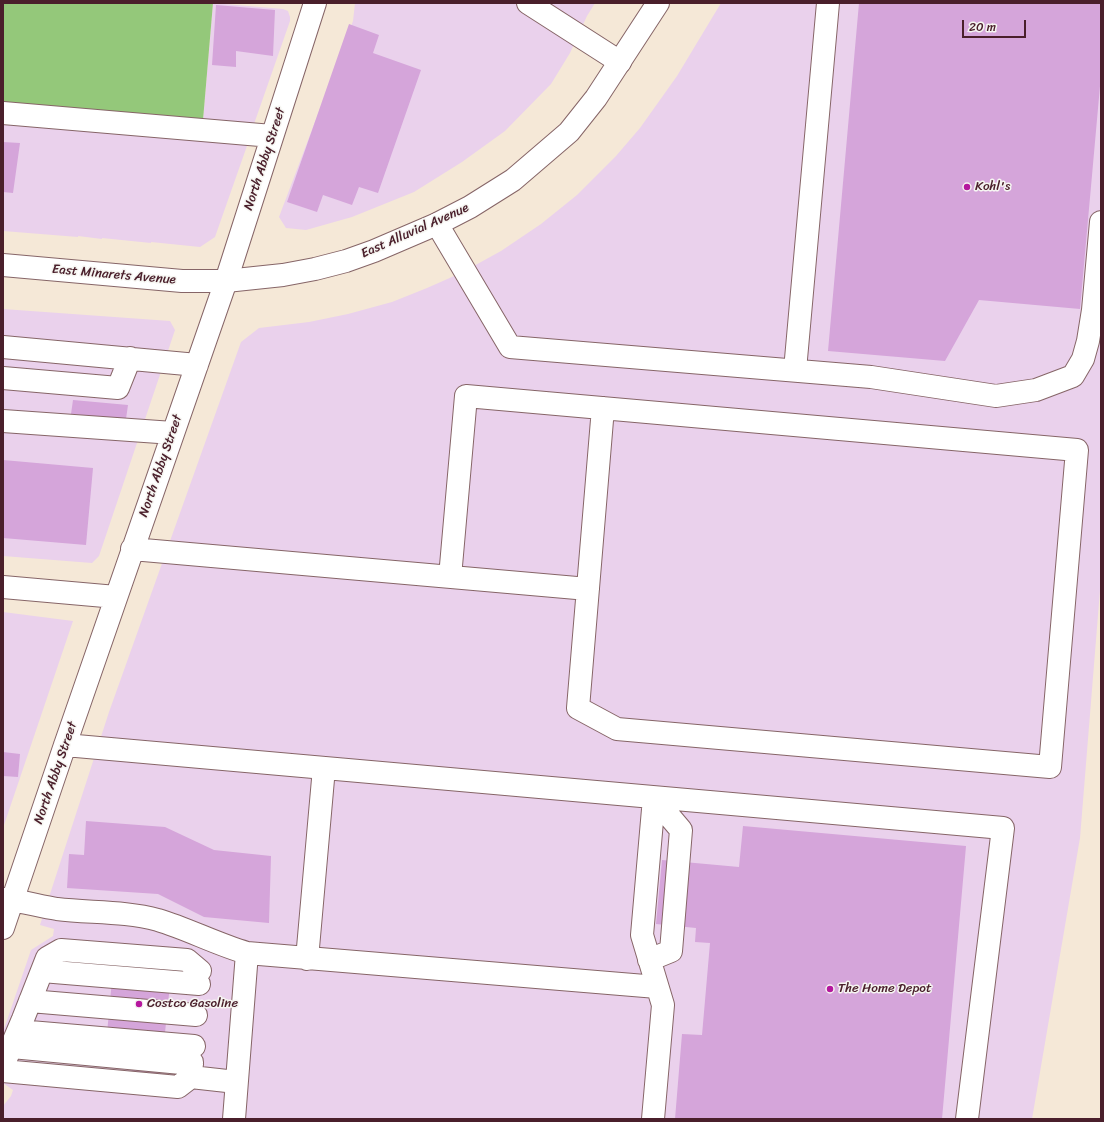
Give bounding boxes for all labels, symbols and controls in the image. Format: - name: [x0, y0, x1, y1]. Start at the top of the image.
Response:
- scale bar: [964, 12, 1028, 38]
- text: 20 m: [969, 16, 996, 38]
- street label: North Abby Street: [241, 106, 289, 212]
- place label: Kohl's: [975, 179, 1010, 195]
- marker: Kohl's: [962, 182, 972, 192]
- street label: East Alluvial Avenue: [359, 200, 471, 262]
- street label: East Minarets Avenue: [51, 262, 177, 288]
- street label: North Abby Street: [136, 413, 186, 519]
- street label: North Abby Street: [31, 720, 81, 826]
- place label: The Home Depot: [838, 981, 932, 997]
- marker: The Home Depot: [825, 984, 835, 994]
- place label: Costco Gasoline: [147, 996, 238, 1012]
- marker: Costco Gasoline: [134, 999, 144, 1009]

